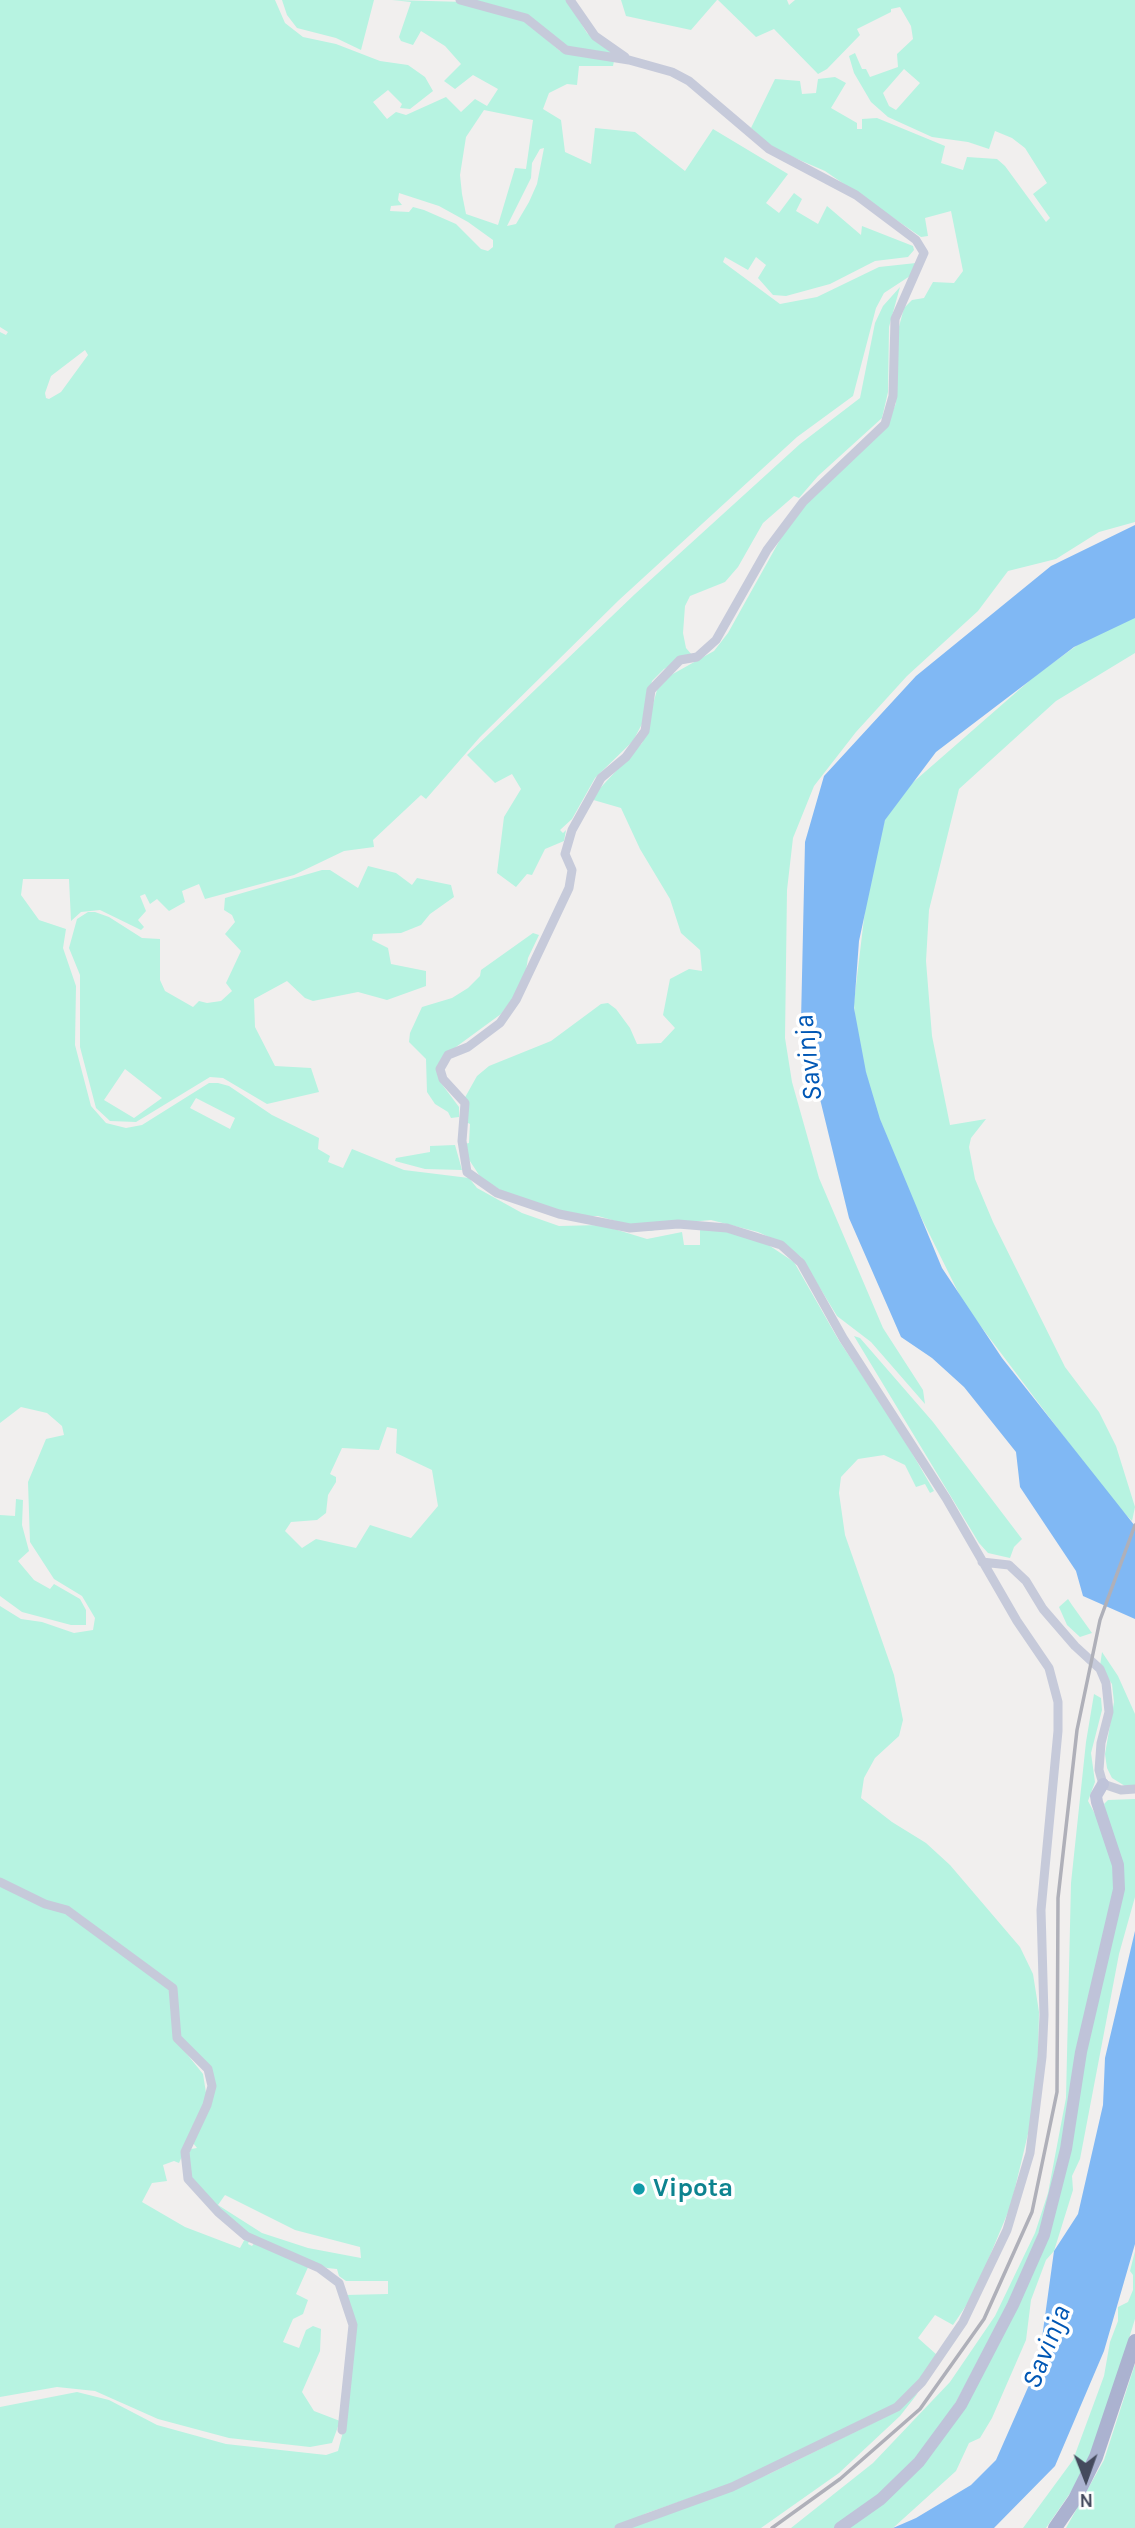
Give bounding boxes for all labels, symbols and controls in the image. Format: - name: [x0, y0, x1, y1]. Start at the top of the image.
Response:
- water label: Savinja: [788, 1013, 830, 1103]
- place label: Vipota: [653, 2173, 733, 2205]
- marker: Vipota: [631, 2181, 647, 2197]
- water label: Savinja: [1015, 2300, 1079, 2394]
- north arrow: [1051, 2444, 1121, 2514]
- text: N: [1079, 2489, 1093, 2511]

